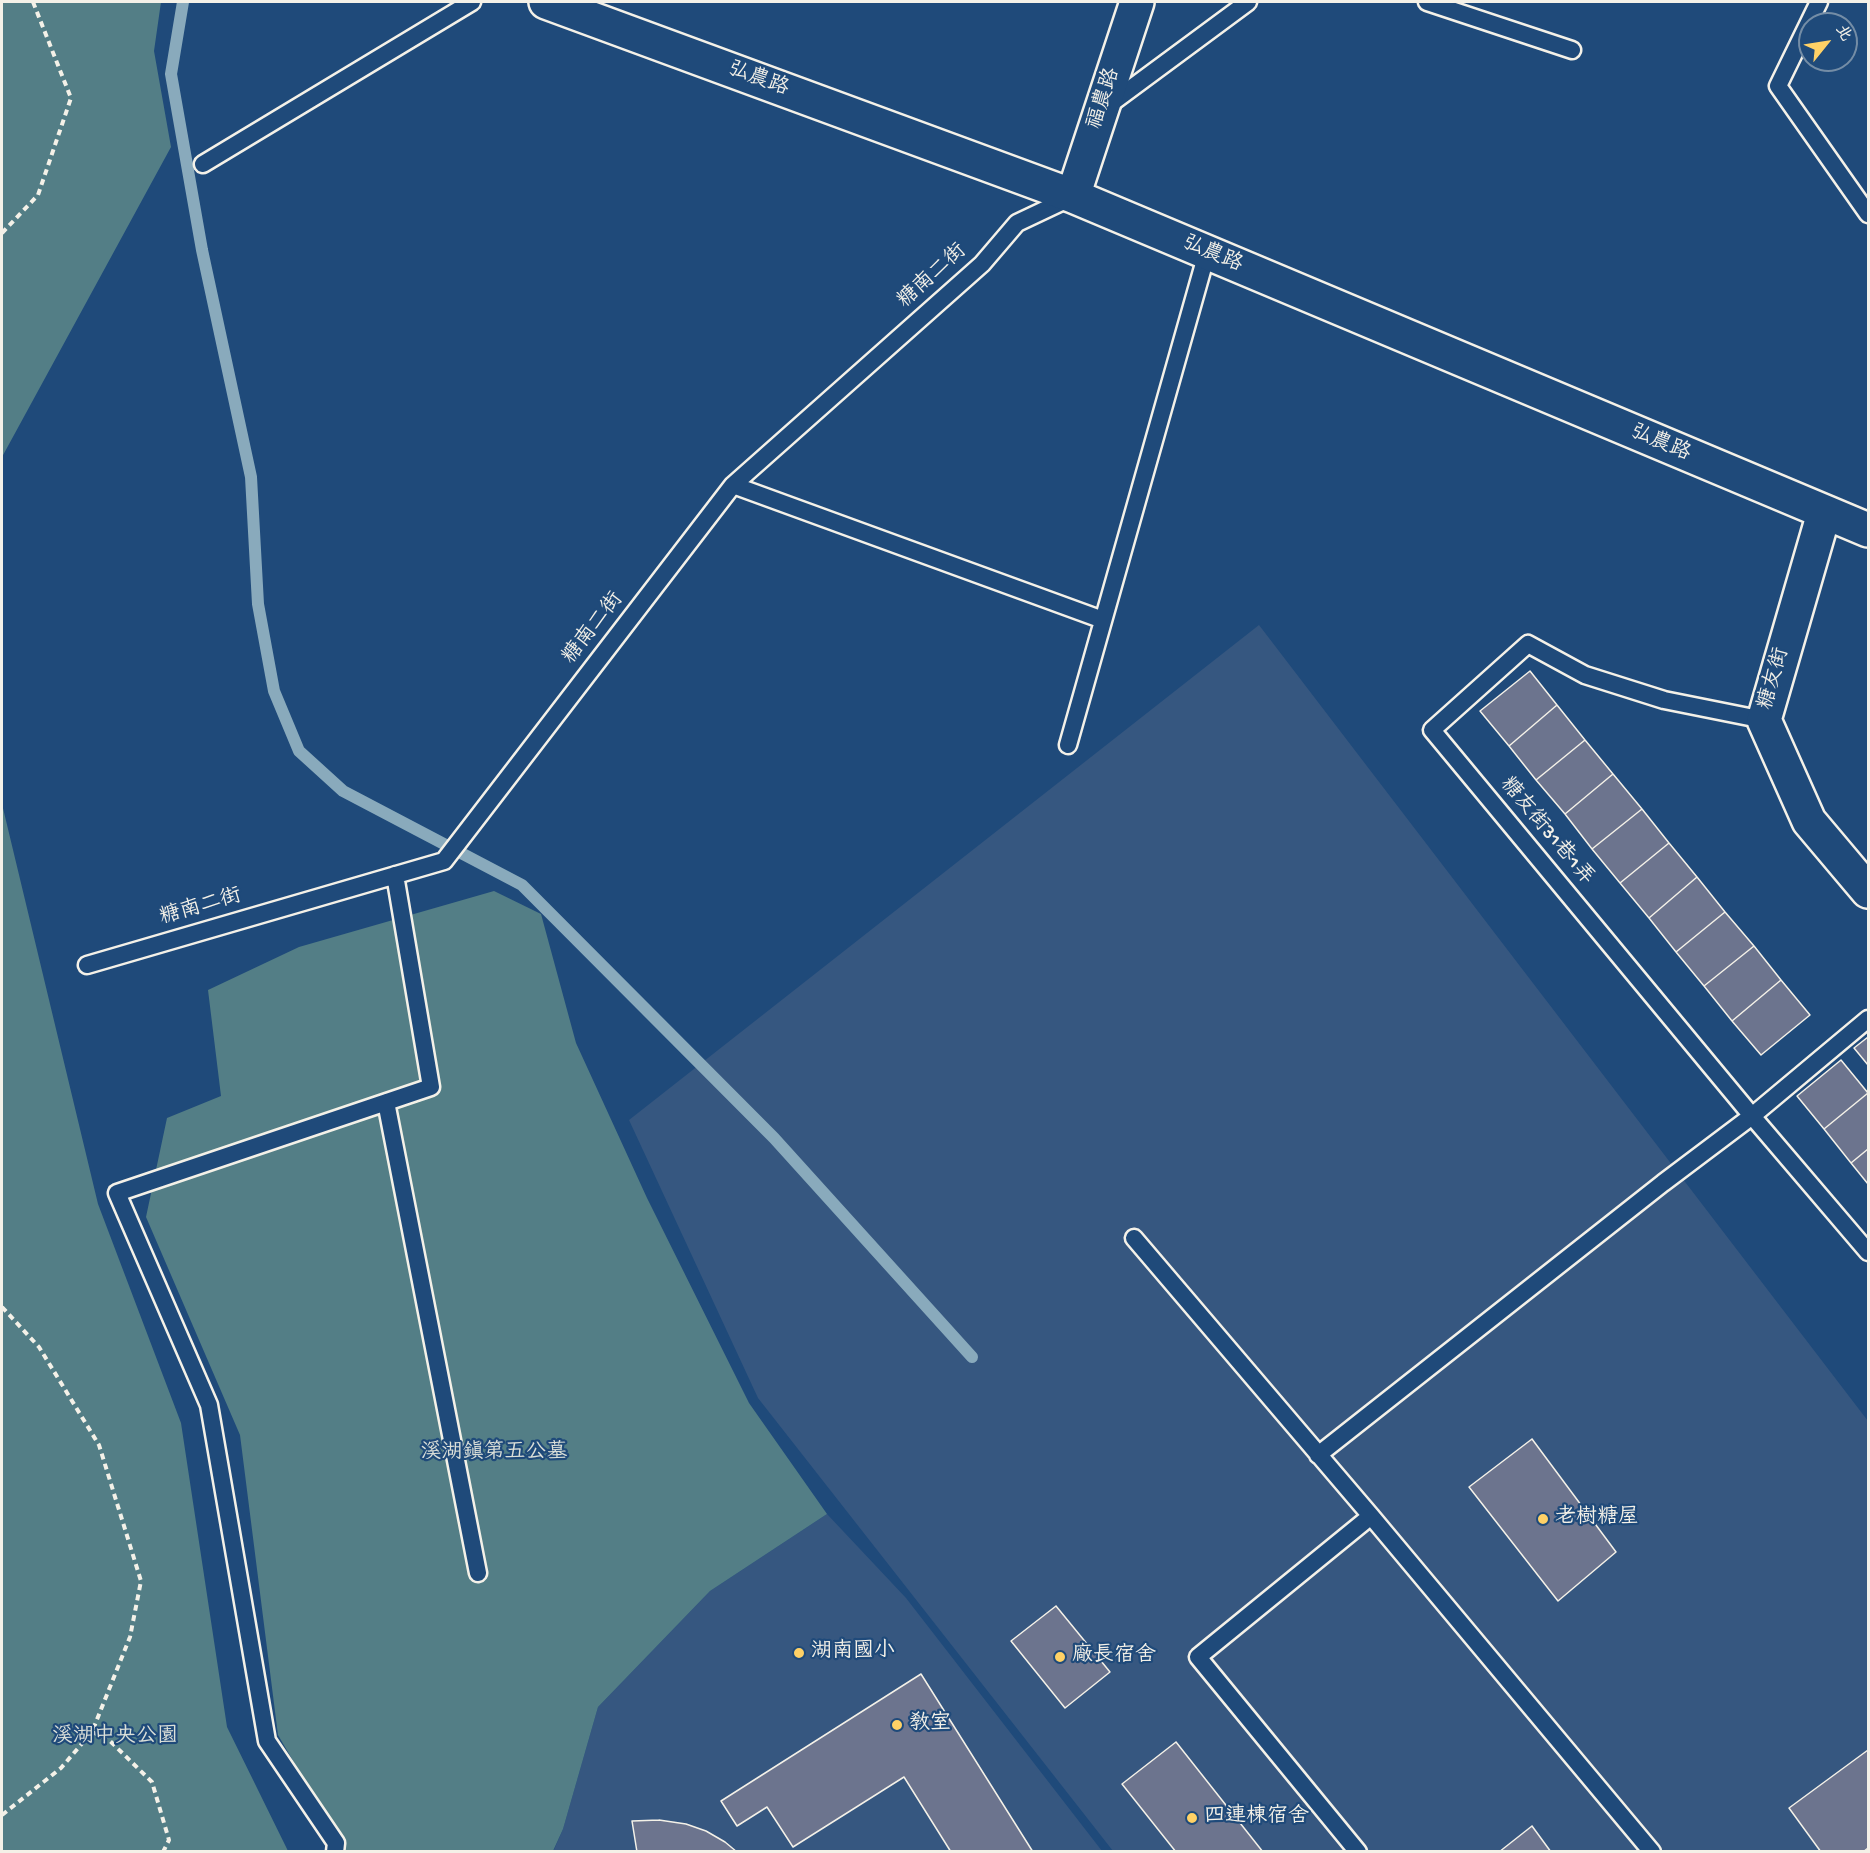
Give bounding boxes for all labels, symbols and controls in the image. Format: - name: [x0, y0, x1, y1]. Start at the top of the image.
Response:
- north arrow: [1798, 12, 1858, 72]
- text: 北: [1830, 22, 1855, 45]
- street label: 弘農路: [724, 57, 792, 103]
- street label: 福農路: [1083, 65, 1127, 133]
- street label: 弘農路: [1178, 231, 1246, 279]
- street label: 糖南二街: [893, 240, 973, 314]
- street label: 弘農路: [1626, 420, 1694, 468]
- street label: 糖南二街: [558, 588, 630, 670]
- street label: 糖友街: [1754, 645, 1796, 713]
- street label: 糖友街31巷1弄: [1494, 773, 1598, 891]
- street label: 糖南二街: [157, 884, 245, 932]
- park label: 溪湖鎮第五公墓: [421, 1441, 567, 1467]
- place label: 老樹糖屋: [1555, 1506, 1639, 1532]
- marker: 老樹糖屋: [1536, 1512, 1550, 1526]
- place label: 湖南國小: [811, 1640, 895, 1666]
- place label: 廠長宿舍: [1072, 1644, 1156, 1670]
- marker: 湖南國小: [792, 1646, 806, 1660]
- marker: 廠長宿舍: [1053, 1650, 1067, 1664]
- place label: 教室: [909, 1712, 951, 1738]
- marker: 教室: [890, 1718, 904, 1732]
- park label: 溪湖中央公園: [52, 1725, 178, 1751]
- place label: 四連棟宿舍: [1204, 1805, 1309, 1831]
- marker: 四連棟宿舍: [1185, 1811, 1199, 1825]

